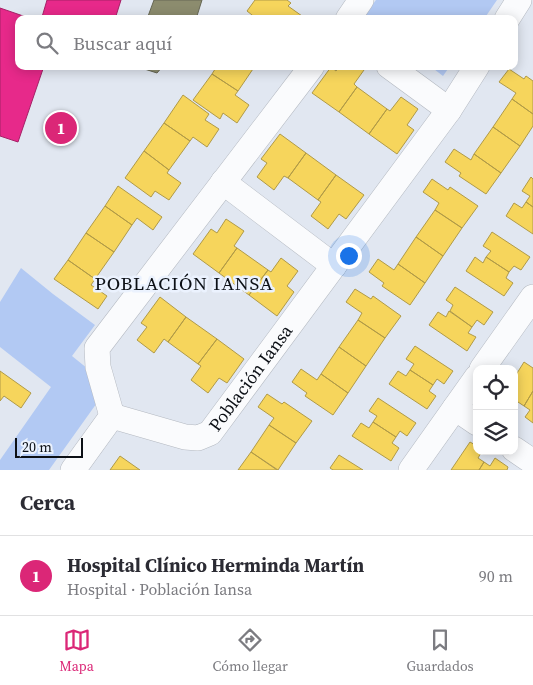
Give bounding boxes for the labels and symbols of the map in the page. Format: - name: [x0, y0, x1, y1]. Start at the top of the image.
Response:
- pin: 1: [45, 109, 77, 147]
- your location: [336, 243, 362, 269]
- district label: POBLACIÓN IANSA: [94, 270, 274, 296]
- street label: Población Iansa: [202, 319, 299, 436]
- scale bar: [15, 435, 82, 458]

